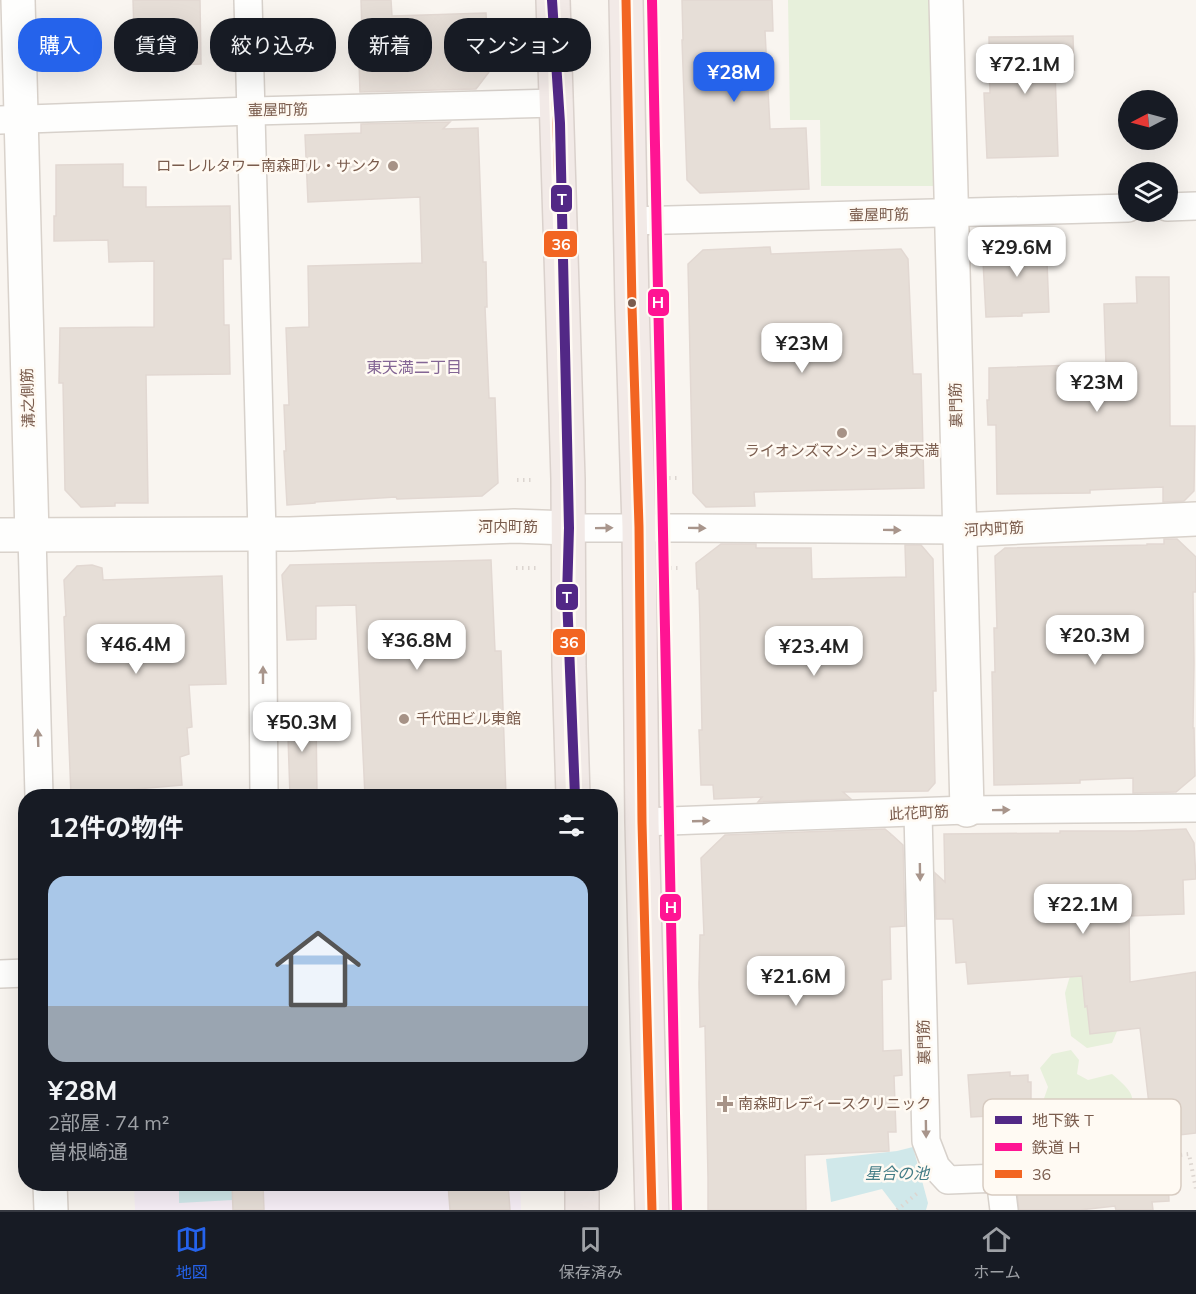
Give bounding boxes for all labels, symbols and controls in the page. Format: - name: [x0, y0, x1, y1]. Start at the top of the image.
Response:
- chip: 購入: [18, 18, 102, 72]
- chip: 賃貸: [114, 18, 198, 72]
- chip: 絞り込み: [210, 18, 336, 72]
- chip: 新着: [348, 18, 432, 72]
- chip: マンション: [444, 18, 591, 72]
- pin: ¥72.1M: [976, 44, 1074, 95]
- text: ¥72.1M: [990, 51, 1060, 76]
- pin: ¥28M: [698, 52, 770, 103]
- text: ¥28M: [707, 59, 761, 84]
- north arrow: [1118, 90, 1178, 150]
- map controls: [1118, 90, 1178, 222]
- street label: 壷屋町筋: [248, 99, 308, 120]
- place label: ローレルタワー南森町ル・サンク: [156, 156, 381, 175]
- marker: ローレルタワー南森町ル・サンク: [386, 159, 400, 173]
- button: layers: [1118, 162, 1178, 222]
- line badge: T: [550, 184, 573, 213]
- text: T: [557, 189, 567, 209]
- street label: 壷屋町筋: [849, 204, 909, 225]
- pin: ¥29.6M: [968, 227, 1066, 278]
- line badge: 36: [543, 230, 578, 258]
- text: 36: [551, 234, 571, 254]
- text: ¥29.6M: [982, 234, 1052, 259]
- line badge: H: [647, 288, 670, 317]
- text: H: [652, 292, 664, 312]
- unlabelled marker: [626, 297, 638, 309]
- pin: ¥23M: [766, 323, 838, 374]
- text: ¥23M: [775, 330, 829, 355]
- district label: 東天満二丁目: [366, 357, 462, 377]
- pin: ¥23M: [1061, 362, 1133, 413]
- street label: 溝之側筋: [17, 368, 38, 428]
- text: ¥23M: [1070, 369, 1124, 394]
- street label: 裏門筋: [946, 382, 965, 428]
- marker: ライオンズマンション東天満: [835, 426, 849, 440]
- place label: ライオンズマンション東天満: [745, 441, 939, 460]
- street label: 河内町筋: [478, 517, 538, 536]
- street label: 河内町筋: [964, 517, 1024, 540]
- one-way arrow: [594, 523, 613, 533]
- one-way arrow: [688, 523, 707, 533]
- one-way arrow: [883, 525, 902, 535]
- line badge: T: [555, 583, 579, 611]
- text: T: [562, 587, 572, 607]
- pin: ¥20.3M: [1046, 615, 1144, 666]
- pin: ¥36.8M: [368, 620, 466, 671]
- text: ¥20.3M: [1060, 622, 1130, 647]
- pin: ¥46.4M: [87, 624, 185, 675]
- pin: ¥23.4M: [765, 626, 863, 677]
- text: ¥36.8M: [382, 627, 452, 652]
- line badge: 36: [552, 628, 586, 656]
- text: ¥46.4M: [101, 631, 171, 656]
- text: 36: [559, 632, 579, 652]
- text: ¥23.4M: [779, 633, 849, 658]
- one-way arrow: [258, 666, 268, 685]
- pin: ¥50.3M: [253, 702, 351, 753]
- text: ¥50.3M: [267, 709, 337, 734]
- place label: 千代田ビル東館: [416, 709, 521, 728]
- marker: 千代田ビル東館: [397, 712, 411, 726]
- one-way arrow: [33, 729, 42, 748]
- street label: 此花町筋: [889, 801, 949, 824]
- one-way arrow: [991, 805, 1010, 815]
- icon: filters: [555, 809, 588, 842]
- text: 12件の物件: [48, 811, 183, 844]
- one-way arrow: [691, 816, 710, 825]
- one-way arrow: [915, 862, 924, 881]
- pin: ¥22.1M: [1034, 884, 1132, 935]
- text: ¥22.1M: [1048, 891, 1118, 916]
- line badge: H: [659, 893, 682, 922]
- text: H: [665, 897, 677, 917]
- icon: home: [264, 915, 372, 1023]
- pin: ¥21.6M: [747, 956, 845, 1007]
- text: ¥21.6M: [761, 963, 831, 988]
- street label: 裏門筋: [914, 1019, 933, 1065]
- text: ¥28M: [48, 1074, 117, 1107]
- place label: 南森町レディースクリニック: [738, 1094, 931, 1113]
- marker: 南森町レディースクリニック: [716, 1095, 734, 1113]
- legend: [983, 1099, 1181, 1195]
- text: 2部屋 · 74 m²: [48, 1110, 169, 1135]
- text: 地下鉄 T: [1032, 1110, 1094, 1130]
- one-way arrow: [921, 1120, 931, 1139]
- text: 鉄道 H: [1032, 1137, 1080, 1157]
- text: 曽根崎通: [48, 1139, 128, 1164]
- water label: 星合の池: [865, 1163, 931, 1183]
- text: 36: [1032, 1164, 1051, 1184]
- tab: 地図: [175, 1223, 208, 1283]
- tab: 保存済み: [559, 1223, 623, 1283]
- tab: ホーム: [973, 1223, 1021, 1283]

